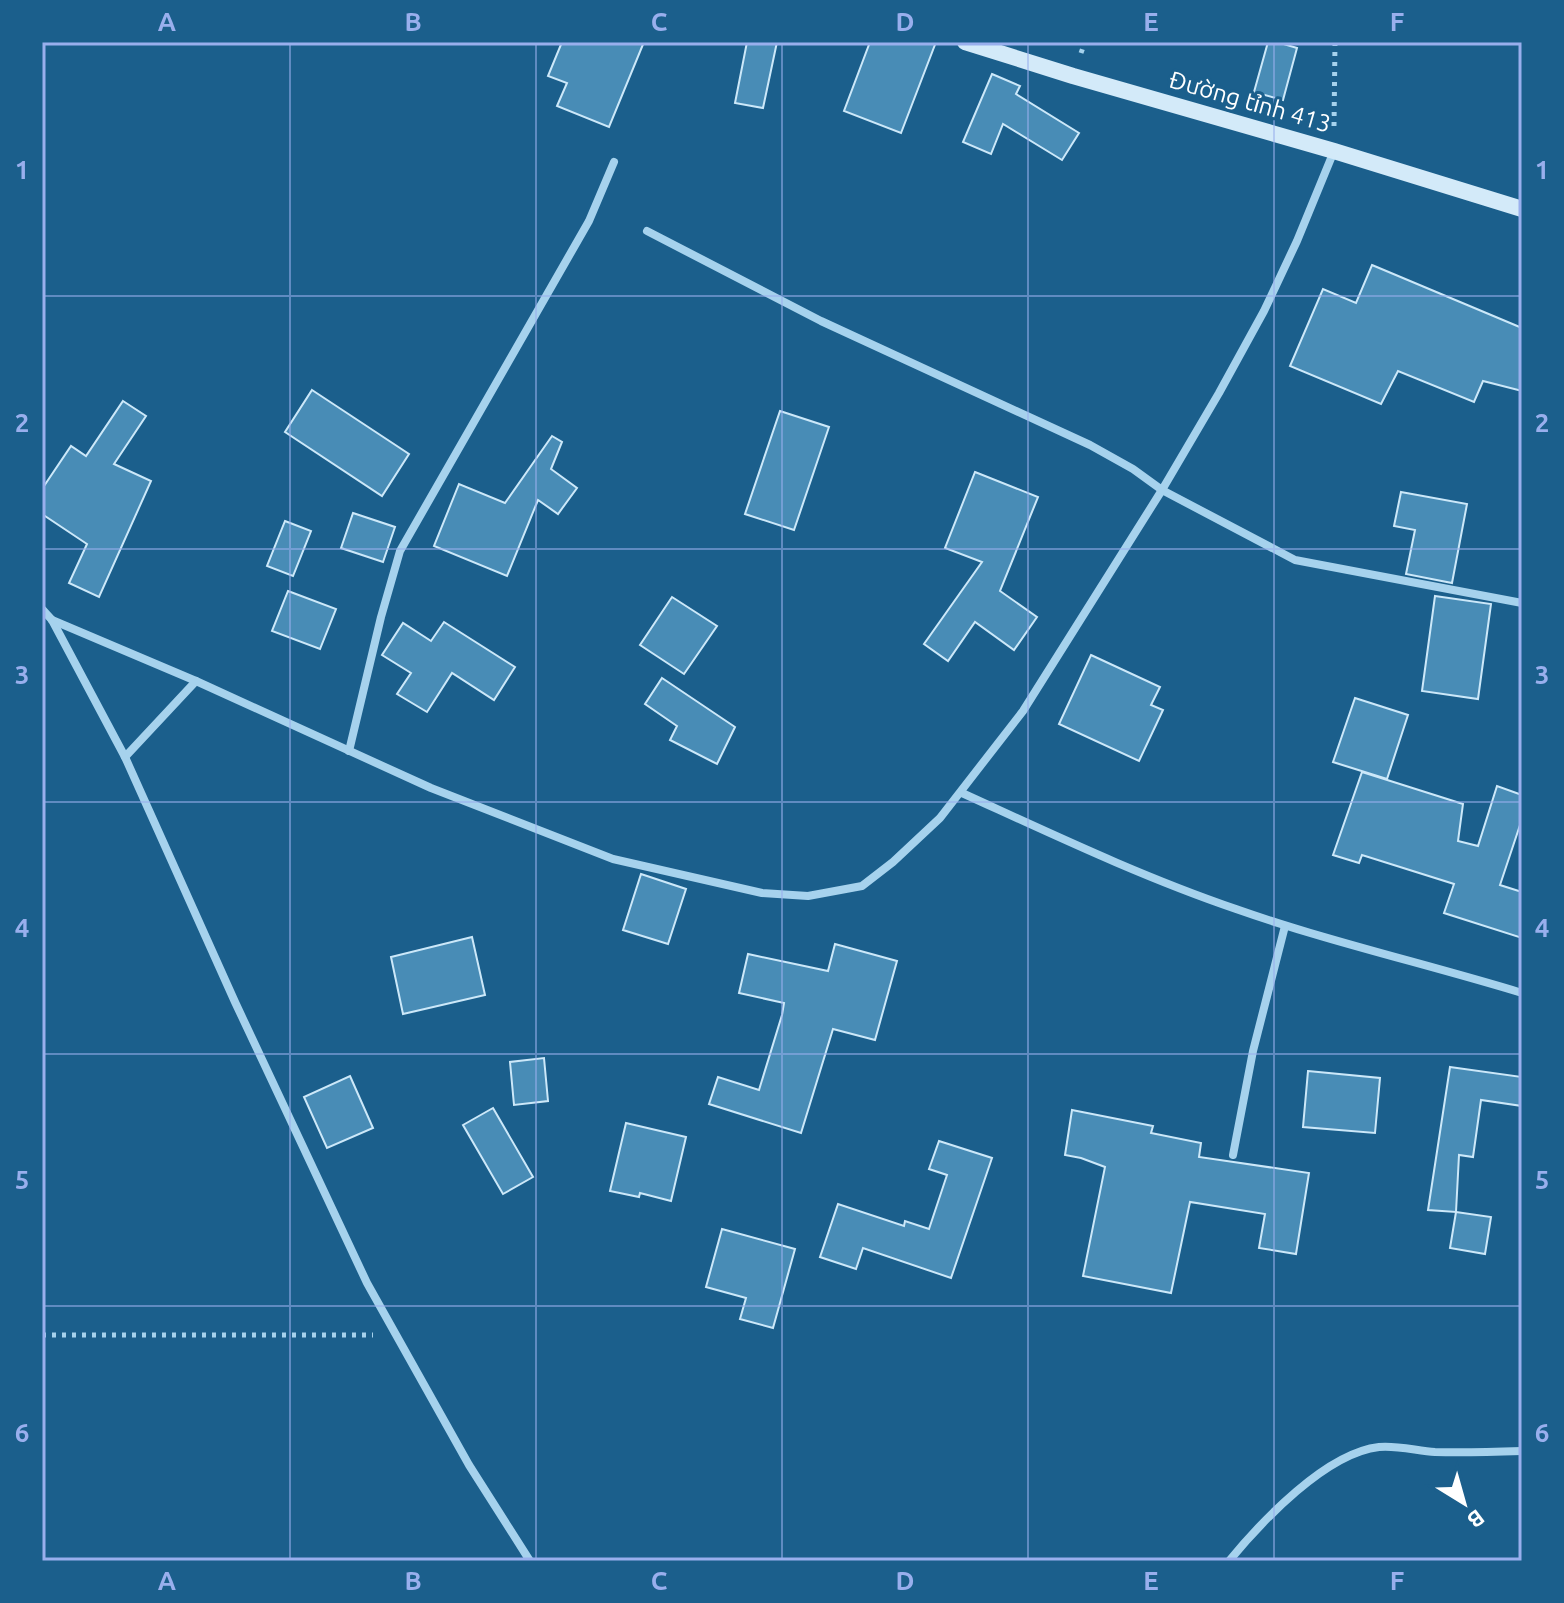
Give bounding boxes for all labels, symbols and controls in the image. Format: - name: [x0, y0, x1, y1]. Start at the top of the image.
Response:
- text: A: [158, 7, 177, 36]
- text: B: [404, 7, 422, 36]
- text: C: [651, 7, 668, 36]
- text: D: [896, 7, 914, 36]
- text: E: [1143, 7, 1159, 36]
- text: F: [1390, 7, 1404, 36]
- street label: Đường tỉnh 413: [1166, 66, 1334, 137]
- text: 1: [15, 155, 29, 184]
- text: 1: [1535, 155, 1549, 184]
- text: 2: [15, 408, 29, 437]
- text: 2: [1535, 408, 1549, 437]
- text: 3: [15, 660, 29, 689]
- text: 3: [1535, 660, 1549, 689]
- text: 4: [15, 913, 29, 942]
- text: 4: [1535, 913, 1549, 942]
- text: 5: [15, 1165, 29, 1194]
- text: 5: [1535, 1165, 1549, 1194]
- text: 6: [15, 1418, 29, 1447]
- text: 6: [1535, 1418, 1549, 1447]
- north arrow: [1424, 1463, 1504, 1543]
- text: B: [1463, 1505, 1490, 1534]
- text: A: [158, 1566, 177, 1595]
- text: B: [404, 1566, 422, 1595]
- text: C: [651, 1566, 668, 1595]
- text: D: [896, 1566, 914, 1595]
- text: E: [1143, 1566, 1159, 1595]
- text: F: [1390, 1566, 1404, 1595]

